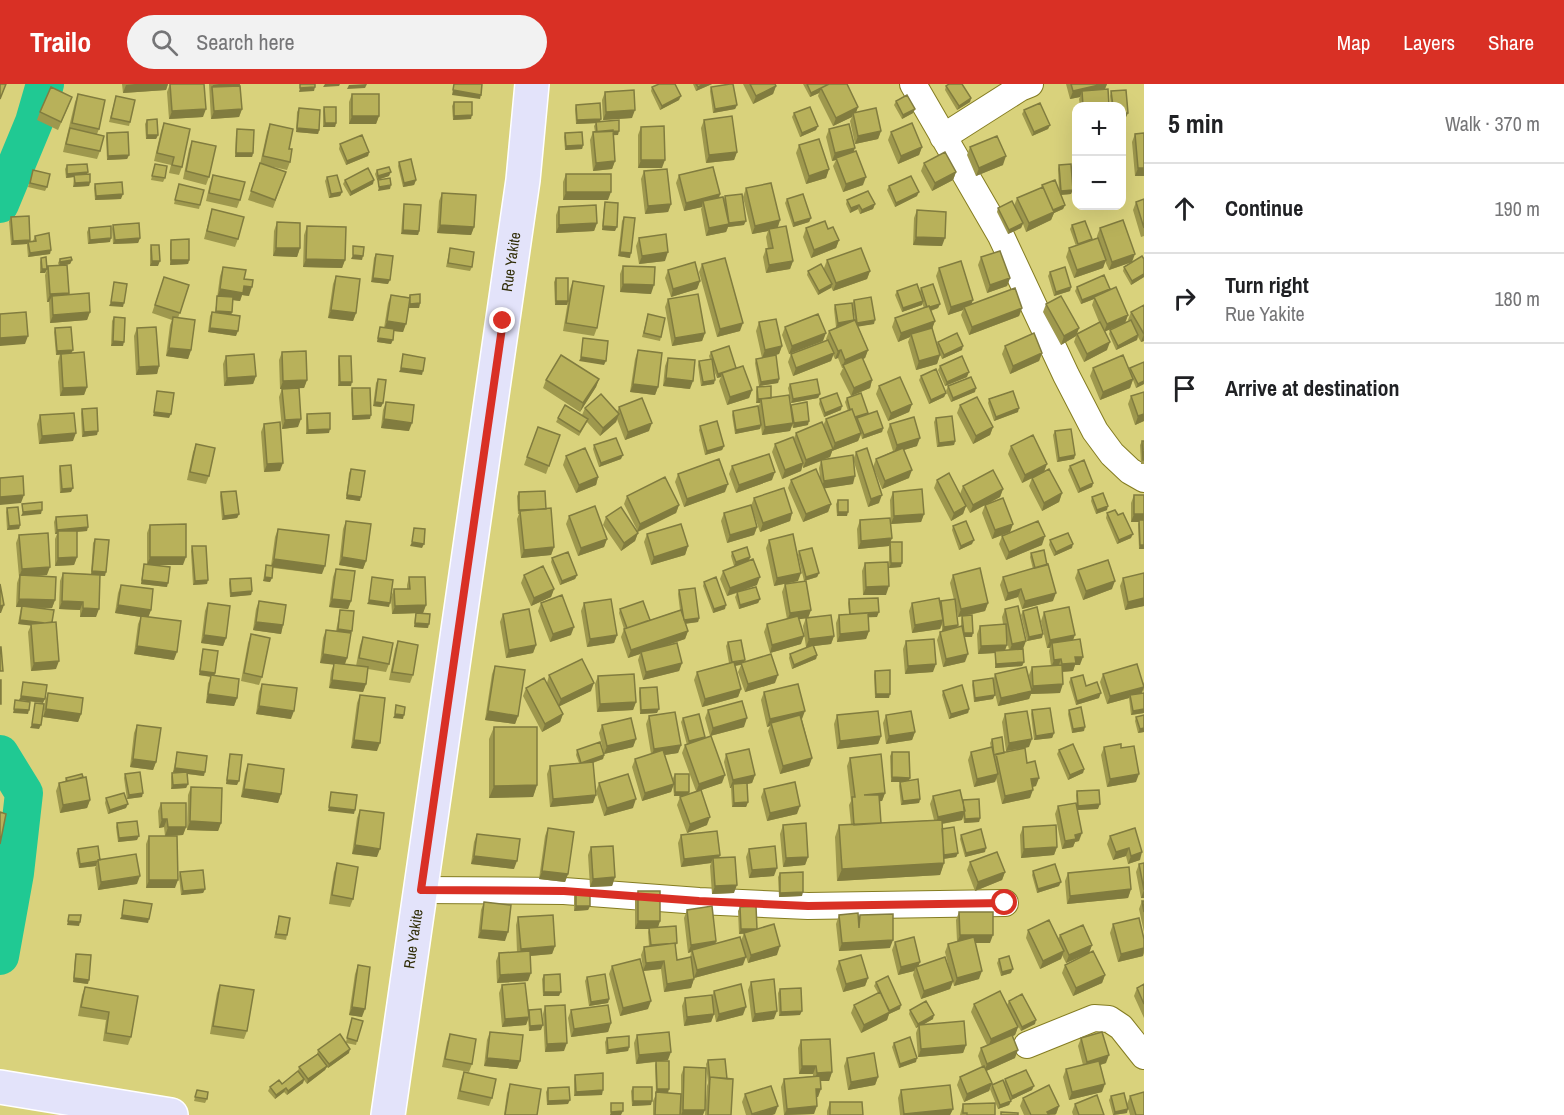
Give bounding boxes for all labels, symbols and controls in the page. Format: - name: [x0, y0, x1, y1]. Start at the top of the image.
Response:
- search box: [127, 15, 547, 69]
- text: Trailo: [30, 23, 91, 61]
- icon: search: [148, 26, 181, 59]
- text: Search here: [196, 27, 295, 57]
- text: Map: [1337, 28, 1370, 57]
- text: Layers: [1403, 28, 1455, 57]
- text: Share: [1488, 28, 1534, 57]
- map controls: [1072, 102, 1126, 210]
- button: +: [1072, 102, 1126, 156]
- text: 5 min: [1168, 106, 1224, 141]
- text: Walk · 370 m: [1445, 110, 1540, 137]
- button: −: [1072, 156, 1126, 210]
- icon: ahead: [1168, 192, 1201, 225]
- text: Continue: [1225, 193, 1303, 223]
- text: 190 m: [1494, 195, 1540, 222]
- street label: Rue Yakite: [496, 231, 525, 293]
- text: Turn right: [1225, 270, 1309, 300]
- icon: right: [1168, 282, 1201, 315]
- text: 180 m: [1494, 285, 1540, 312]
- text: Rue Yakite: [1225, 300, 1305, 327]
- route end: [489, 307, 515, 333]
- icon: arrive: [1168, 372, 1201, 405]
- text: Arrive at destination: [1225, 373, 1399, 403]
- route start: [991, 889, 1017, 915]
- street label: Rue Yakite: [398, 908, 428, 970]

